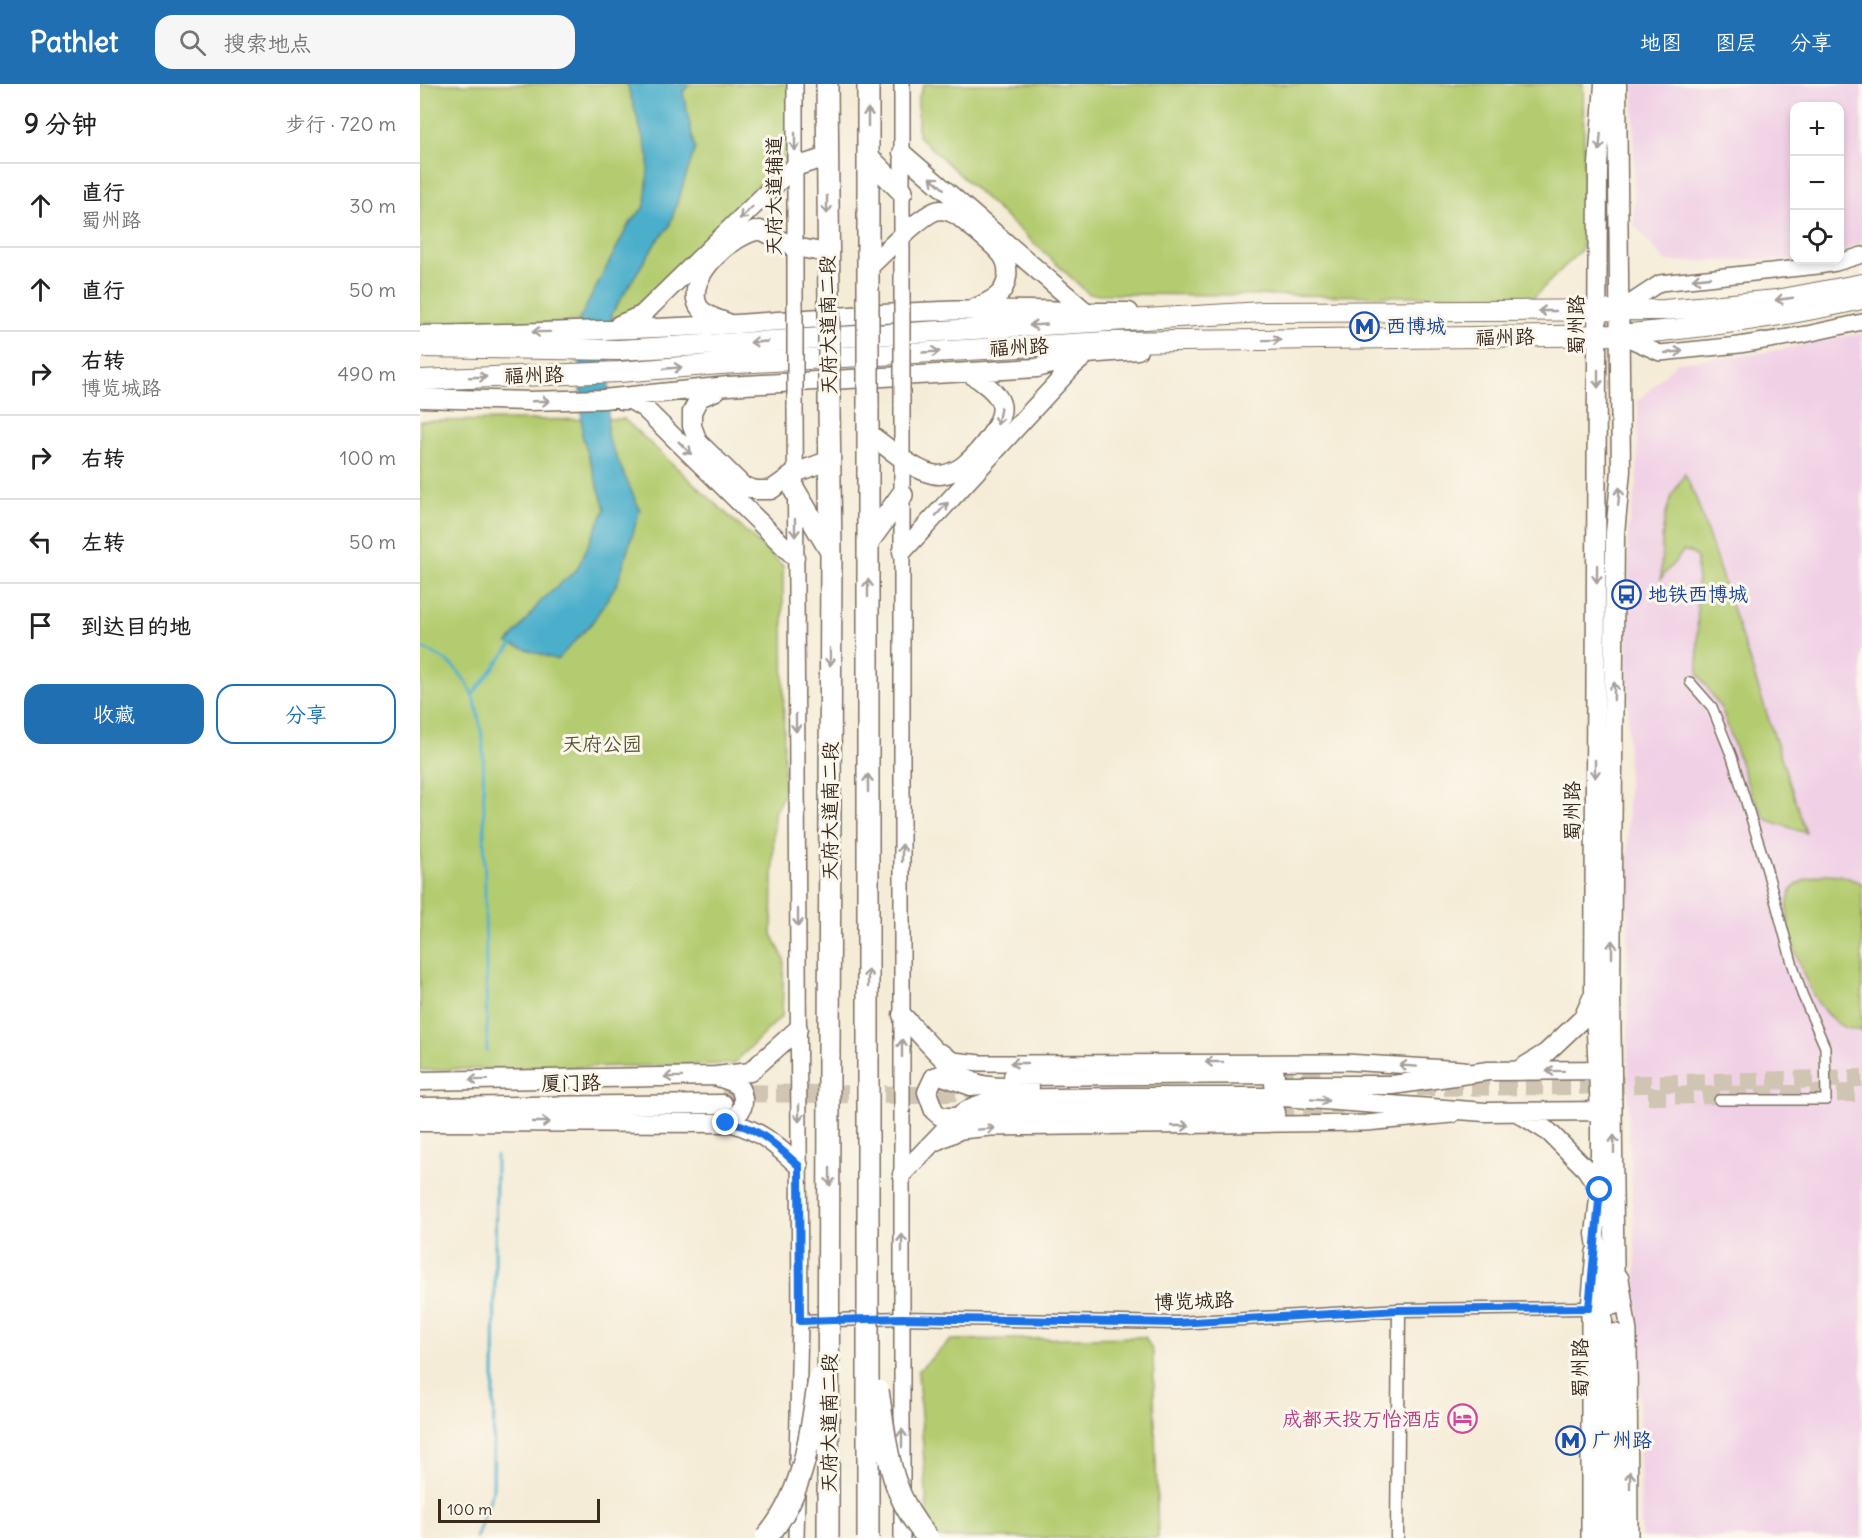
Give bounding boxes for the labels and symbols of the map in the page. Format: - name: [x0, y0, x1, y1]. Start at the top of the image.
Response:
- one-way arrow: [862, 108, 874, 128]
- one-way arrow: [789, 132, 801, 152]
- one-way arrow: [1594, 132, 1605, 152]
- street label: 天府大道辅道: [761, 136, 786, 256]
- one-way arrow: [930, 176, 945, 190]
- one-way arrow: [821, 195, 833, 215]
- one-way arrow: [739, 206, 754, 220]
- street label: 天府大道南二段: [814, 255, 841, 395]
- one-way arrow: [1691, 273, 1711, 284]
- street label: 蜀州路: [1563, 294, 1588, 355]
- one-way arrow: [1775, 294, 1794, 305]
- one-way arrow: [1538, 305, 1558, 317]
- metro station icon: 西博城: [1349, 310, 1381, 342]
- place label: 西博城: [1386, 313, 1446, 338]
- one-way arrow: [1028, 320, 1048, 331]
- street label: 福州路: [1475, 323, 1536, 350]
- one-way arrow: [531, 327, 551, 338]
- street label: 福州路: [988, 332, 1051, 361]
- one-way arrow: [1262, 335, 1282, 346]
- one-way arrow: [750, 337, 770, 348]
- one-way arrow: [1663, 346, 1683, 357]
- one-way arrow: [920, 347, 940, 358]
- street label: 福州路: [504, 361, 565, 388]
- one-way arrow: [663, 362, 683, 373]
- one-way arrow: [1592, 369, 1604, 389]
- one-way arrow: [468, 372, 488, 383]
- one-way arrow: [531, 395, 551, 406]
- one-way arrow: [993, 406, 1004, 425]
- one-way arrow: [677, 440, 692, 455]
- one-way arrow: [1614, 486, 1625, 506]
- one-way arrow: [935, 502, 949, 517]
- one-way arrow: [789, 517, 801, 537]
- one-way arrow: [1591, 564, 1602, 584]
- one-way arrow: [862, 578, 874, 598]
- bus stop icon: 地铁西博城: [1611, 578, 1643, 610]
- place label: 地铁西博城: [1648, 581, 1748, 606]
- one-way arrow: [824, 647, 836, 667]
- one-way arrow: [1608, 681, 1620, 701]
- one-way arrow: [790, 712, 802, 732]
- park label: 天府公园: [562, 731, 642, 756]
- street label: 天府大道南二段: [817, 741, 842, 881]
- one-way arrow: [1589, 759, 1601, 779]
- one-way arrow: [862, 773, 874, 793]
- street label: 蜀州路: [1559, 780, 1584, 841]
- one-way arrow: [896, 843, 908, 863]
- one-way arrow: [792, 907, 804, 927]
- one-way arrow: [1606, 939, 1618, 959]
- one-way arrow: [862, 968, 874, 988]
- one-way arrow: [896, 1038, 908, 1058]
- one-way arrow: [1009, 1057, 1029, 1069]
- one-way arrow: [1204, 1057, 1224, 1068]
- one-way arrow: [1399, 1060, 1419, 1071]
- one-way arrow: [1545, 1065, 1565, 1076]
- street label: 厦门路: [541, 1069, 602, 1096]
- one-way arrow: [663, 1071, 683, 1083]
- one-way arrow: [468, 1075, 488, 1086]
- one-way arrow: [1309, 1094, 1329, 1105]
- one-way arrow: [793, 1102, 805, 1122]
- route end: [712, 1109, 738, 1135]
- one-way arrow: [531, 1116, 551, 1128]
- one-way arrow: [1170, 1120, 1190, 1132]
- one-way arrow: [975, 1123, 995, 1134]
- one-way arrow: [1608, 1134, 1620, 1154]
- one-way arrow: [824, 1167, 836, 1187]
- route start: [1586, 1176, 1612, 1202]
- one-way arrow: [896, 1233, 908, 1253]
- street label: 博览城路: [1154, 1287, 1235, 1314]
- street label: 蜀州路: [1567, 1337, 1592, 1398]
- street label: 天府大道南二段: [816, 1353, 841, 1493]
- hotel icon: 成都天投万怡酒店: [1447, 1403, 1479, 1435]
- place label: 成都天投万怡酒店: [1282, 1406, 1442, 1431]
- metro station icon: 广州路: [1555, 1424, 1587, 1456]
- place label: 广州路: [1592, 1427, 1653, 1452]
- one-way arrow: [896, 1428, 908, 1448]
- one-way arrow: [1624, 1470, 1636, 1490]
- scale bar: [438, 1496, 600, 1524]

